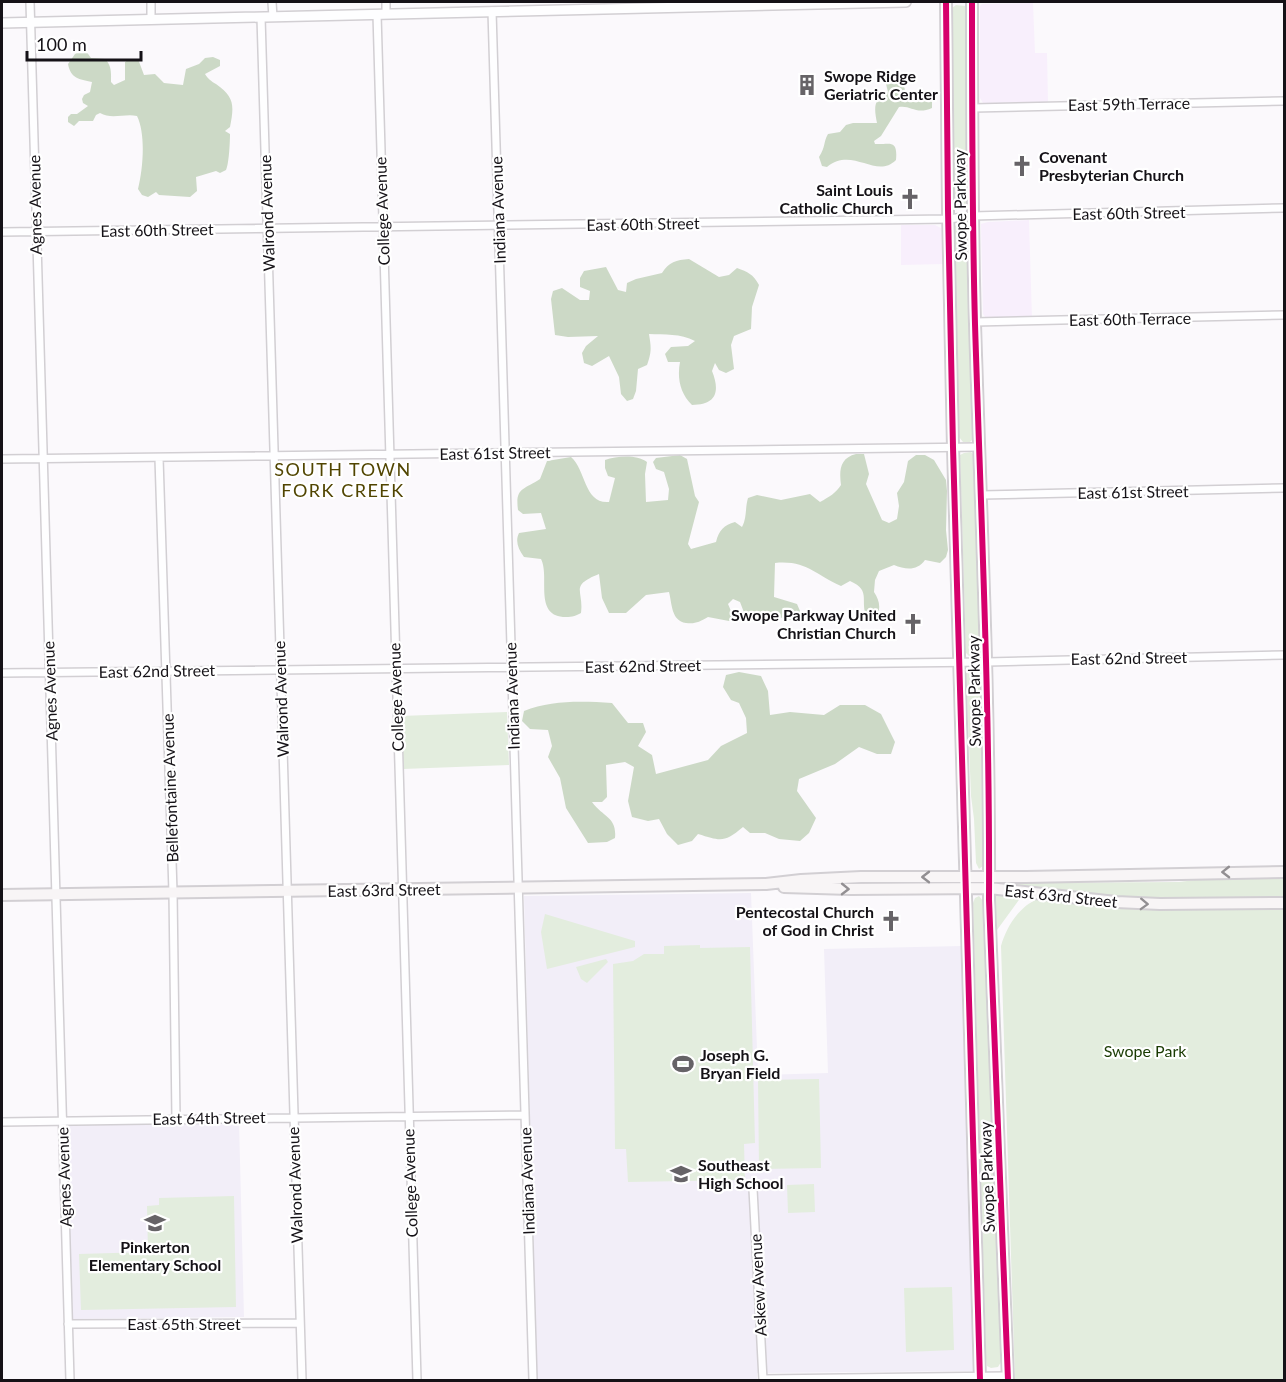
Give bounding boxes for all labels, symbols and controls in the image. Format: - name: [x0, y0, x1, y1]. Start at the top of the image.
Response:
- scale bar: [27, 24, 141, 62]
- text: 100 m: [36, 33, 87, 55]
- place label: Swope Ridge Geriatric Center: [824, 66, 938, 103]
- building icon: Swope Ridge Geriatric Center: [795, 73, 819, 97]
- street label: East 59th Terrace: [1068, 93, 1190, 114]
- place label: Covenant Presbyterian Church: [1039, 147, 1184, 184]
- street label: Swope Parkway: [949, 149, 970, 261]
- church icon: Covenant Presbyterian Church: [1010, 154, 1034, 178]
- street label: Agnes Avenue: [24, 155, 45, 255]
- street label: Walrond Avenue: [255, 155, 278, 272]
- street label: College Avenue: [370, 156, 393, 266]
- street label: Indiana Avenue: [486, 156, 509, 264]
- place label: Saint Louis Catholic Church: [779, 180, 893, 217]
- church icon: Saint Louis Catholic Church: [898, 187, 922, 211]
- street label: East 60th Street: [1072, 202, 1186, 223]
- street label: East 60th Street: [586, 213, 700, 234]
- street label: East 60th Street: [100, 219, 214, 240]
- street label: East 60th Terrace: [1069, 308, 1191, 329]
- street label: East 61st Street: [439, 442, 551, 463]
- district label: SOUTH TOWN FORK CREEK: [274, 458, 412, 501]
- street label: East 61st Street: [1077, 481, 1189, 502]
- place label: Swope Parkway United Christian Church: [731, 605, 896, 642]
- church icon: Swope Parkway United Christian Church: [901, 612, 925, 636]
- street label: Swope Parkway: [963, 635, 984, 747]
- street label: Agnes Avenue: [38, 641, 61, 741]
- street label: Walrond Avenue: [269, 641, 292, 758]
- street label: College Avenue: [384, 642, 407, 752]
- street label: Indiana Avenue: [500, 642, 523, 750]
- street label: East 62nd Street: [1071, 647, 1188, 668]
- street label: East 62nd Street: [585, 655, 702, 676]
- street label: East 62nd Street: [99, 660, 216, 681]
- street label: Bellefontaine Avenue: [157, 713, 182, 863]
- one-way arrow: [1222, 866, 1231, 879]
- one-way arrow: [922, 871, 931, 883]
- street label: East 63rd Street: [327, 879, 441, 900]
- street label: East 63rd Street: [1004, 880, 1119, 911]
- one-way arrow: [841, 883, 850, 895]
- one-way arrow: [1140, 897, 1149, 910]
- place label: Pentecostal Church of God in Christ: [736, 902, 874, 939]
- church icon: Pentecostal Church of God in Christ: [879, 909, 903, 933]
- park label: Swope Park: [1104, 1041, 1187, 1060]
- place label: Joseph G. Bryan Field: [700, 1045, 780, 1082]
- sports icon: Joseph G. Bryan Field: [671, 1052, 695, 1076]
- street label: East 64th Street: [152, 1107, 266, 1128]
- street label: Swope Parkway: [975, 1120, 998, 1233]
- street label: Agnes Avenue: [52, 1127, 75, 1227]
- street label: Walrond Avenue: [283, 1127, 306, 1244]
- street label: Indiana Avenue: [515, 1127, 538, 1235]
- street label: College Avenue: [398, 1128, 421, 1238]
- place label: Southeast High School: [698, 1155, 784, 1192]
- school or university icon: Southeast High School: [669, 1162, 693, 1186]
- school or university icon: Pinkerton Elementary School: [143, 1211, 167, 1235]
- street label: Askew Avenue: [745, 1233, 770, 1337]
- place label: Pinkerton Elementary School: [89, 1237, 221, 1274]
- street label: East 65th Street: [127, 1314, 241, 1333]

